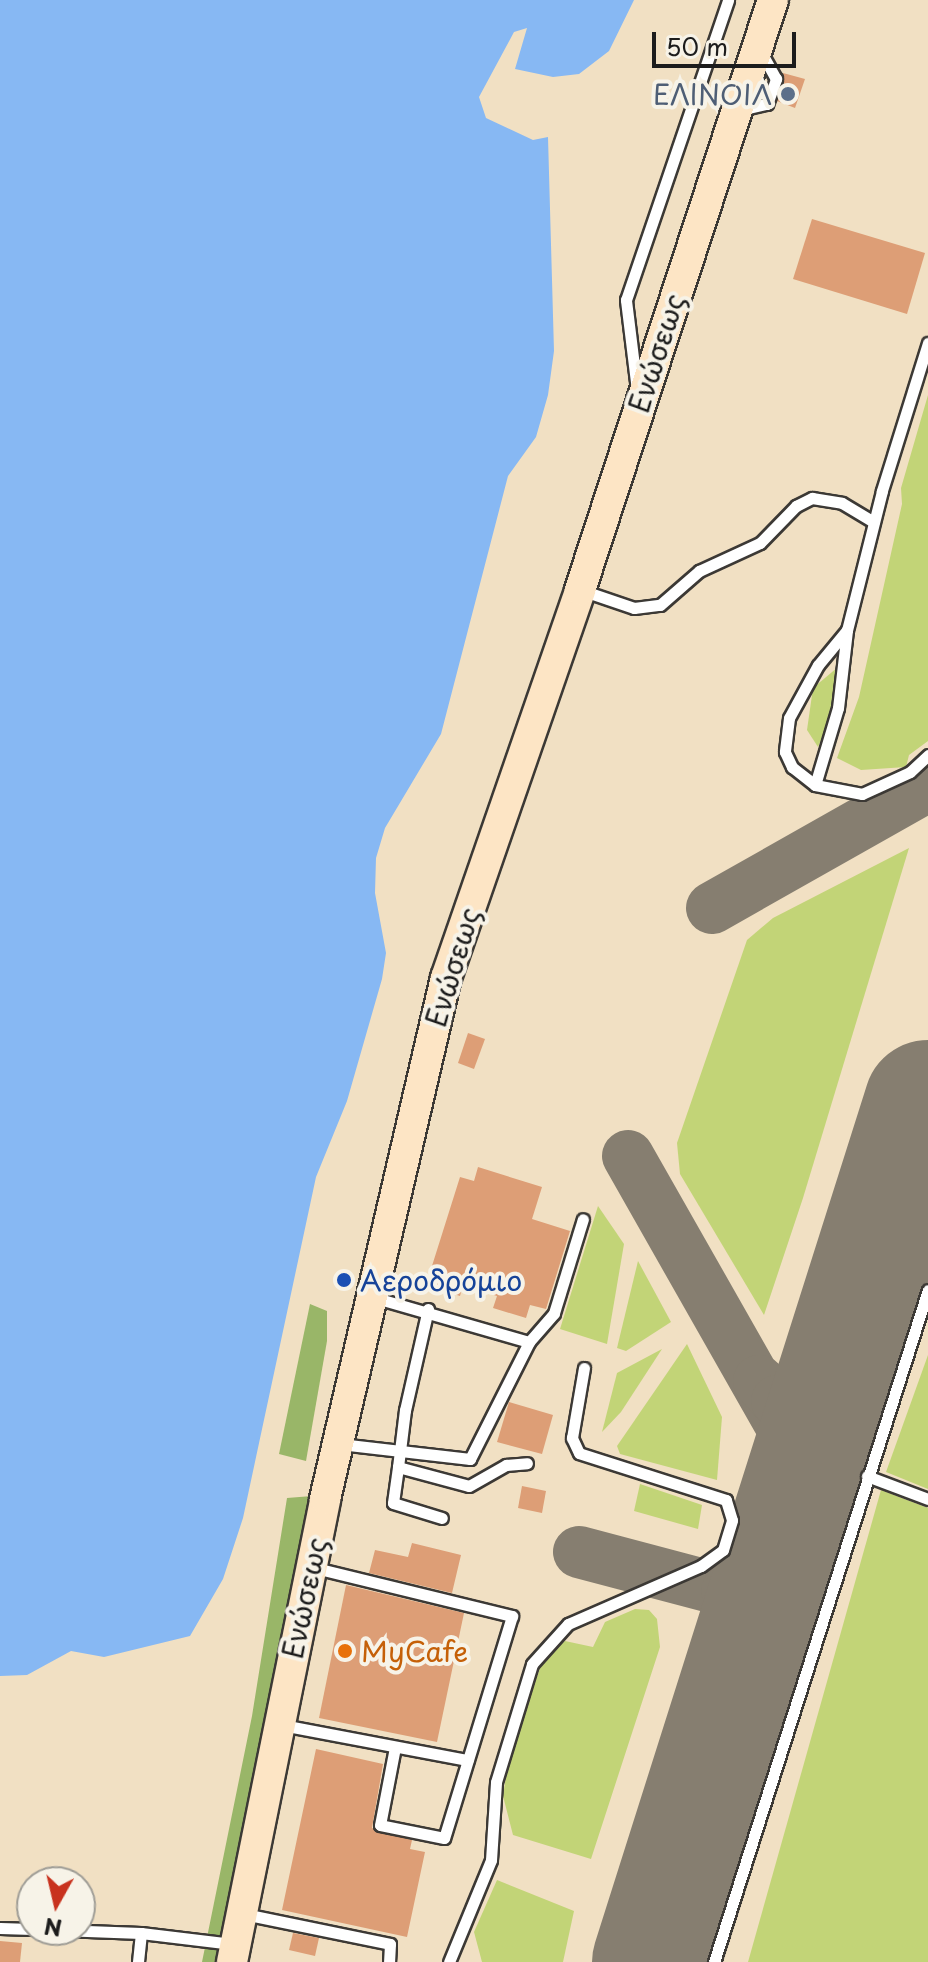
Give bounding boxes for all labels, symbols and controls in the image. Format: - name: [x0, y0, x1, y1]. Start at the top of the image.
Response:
- scale bar: [656, 16, 800, 66]
- text: 50 m: [666, 28, 728, 64]
- place label: ΕΛΙΝΟΙΛ: [653, 77, 772, 111]
- marker: ΕΛΙΝΟΙΛ: [779, 85, 797, 103]
- street label: Ενώσεως: [621, 289, 691, 417]
- street label: Ενώσεως: [418, 903, 486, 1031]
- place label: Αεροδρόμιο: [360, 1263, 522, 1297]
- marker: Αεροδρόμιο: [335, 1271, 353, 1289]
- street label: Ενώσεως: [275, 1534, 333, 1662]
- place label: MyCafe: [361, 1634, 468, 1668]
- marker: MyCafe: [336, 1642, 354, 1660]
- north arrow: [16, 1866, 96, 1946]
- text: N: [42, 1911, 64, 1946]

